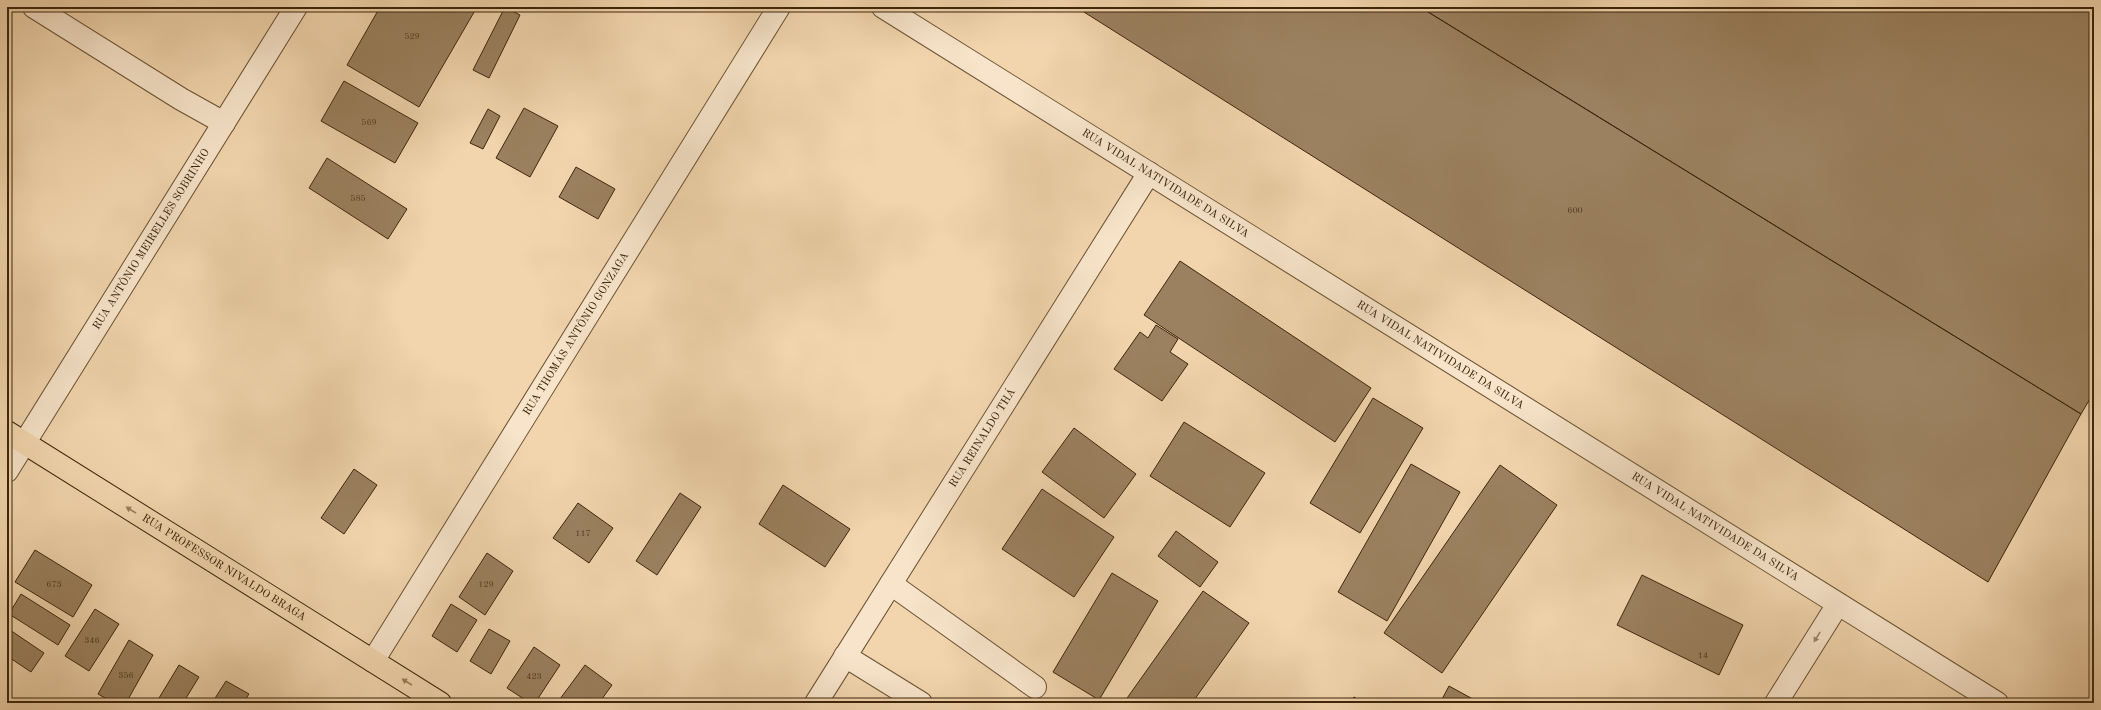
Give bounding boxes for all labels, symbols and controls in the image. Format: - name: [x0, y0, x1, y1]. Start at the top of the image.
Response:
- house number: 529: [404, 32, 420, 41]
- house number: 569: [361, 118, 377, 127]
- street label: RUA VIDAL NATIVIDADE DA SILVA: [1080, 127, 1252, 240]
- street label: RUA ANTÔNIO MEIRELLES SOBRINHO: [91, 147, 212, 332]
- house number: 585: [350, 194, 366, 203]
- house number: 600: [1567, 206, 1583, 215]
- street label: RUA THOMÁS ANTÔNIO GONZAGA: [521, 250, 631, 417]
- street label: RUA VIDAL NATIVIDADE DA SILVA: [1355, 299, 1526, 412]
- street label: RUA REINALDO THÁ: [947, 385, 1018, 489]
- street label: RUA VIDAL NATIVIDADE DA SILVA: [1629, 470, 1801, 583]
- one-way arrow: [125, 506, 137, 513]
- street label: RUA PROFESSOR NIVALDO BRAGA: [140, 512, 308, 624]
- house number: 117: [575, 529, 591, 538]
- house number: 673: [46, 580, 62, 589]
- house number: 129: [478, 580, 494, 589]
- one-way arrow: [1813, 632, 1821, 642]
- house number: 346: [84, 636, 100, 645]
- house number: 14: [1698, 651, 1708, 660]
- house number: 356: [118, 671, 134, 680]
- house number: 423: [526, 672, 542, 681]
- one-way arrow: [401, 679, 413, 686]

